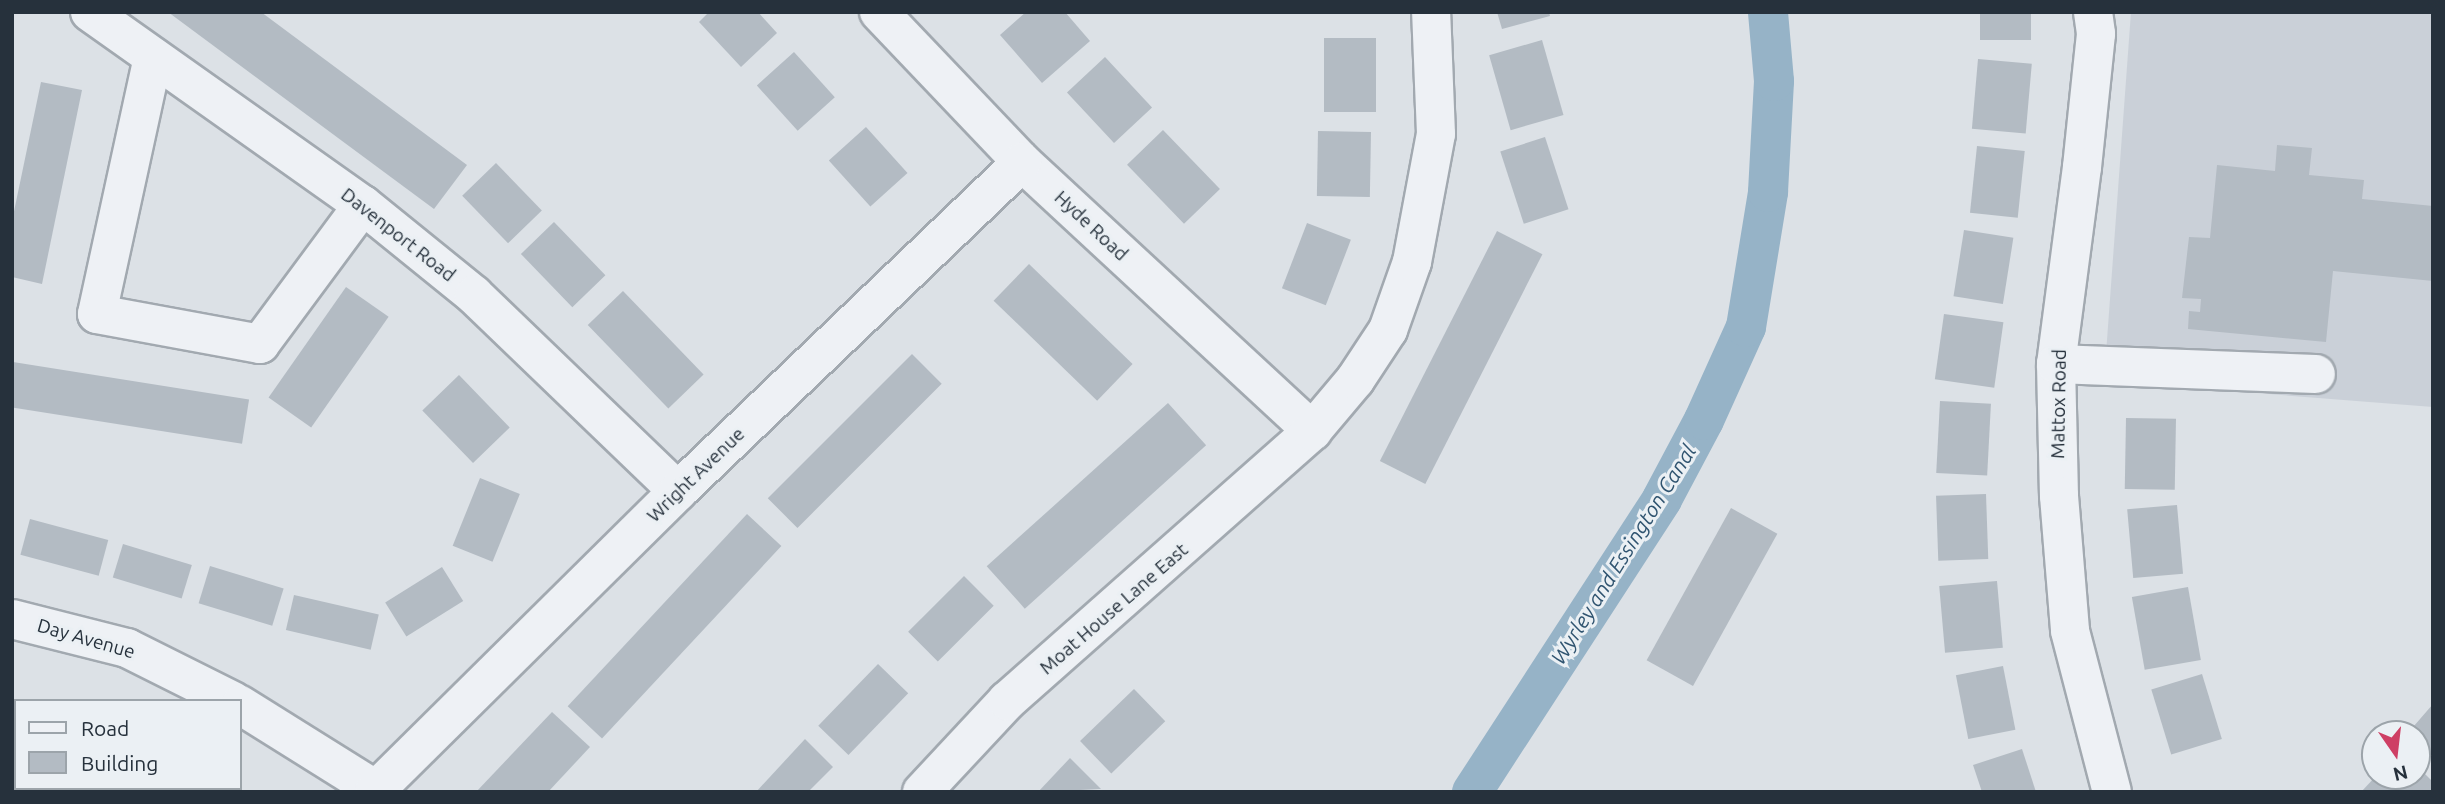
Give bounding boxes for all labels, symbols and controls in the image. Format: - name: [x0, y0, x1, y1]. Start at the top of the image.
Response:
- street label: Davenport Road: [336, 183, 460, 287]
- street label: Hyde Road: [1050, 186, 1132, 266]
- street label: Mattox Road: [2047, 349, 2071, 459]
- street label: Wright Avenue: [642, 423, 750, 527]
- water label: Wyrley and Essington Canal: [1545, 440, 1701, 668]
- street label: Moat House Lane East: [1035, 538, 1193, 680]
- street label: Day Avenue: [34, 614, 138, 664]
- legend: [14, 699, 242, 790]
- text: Road: [81, 716, 129, 740]
- north arrow: [2361, 720, 2431, 790]
- text: Building: [81, 751, 158, 775]
- text: N: [2391, 761, 2410, 786]

